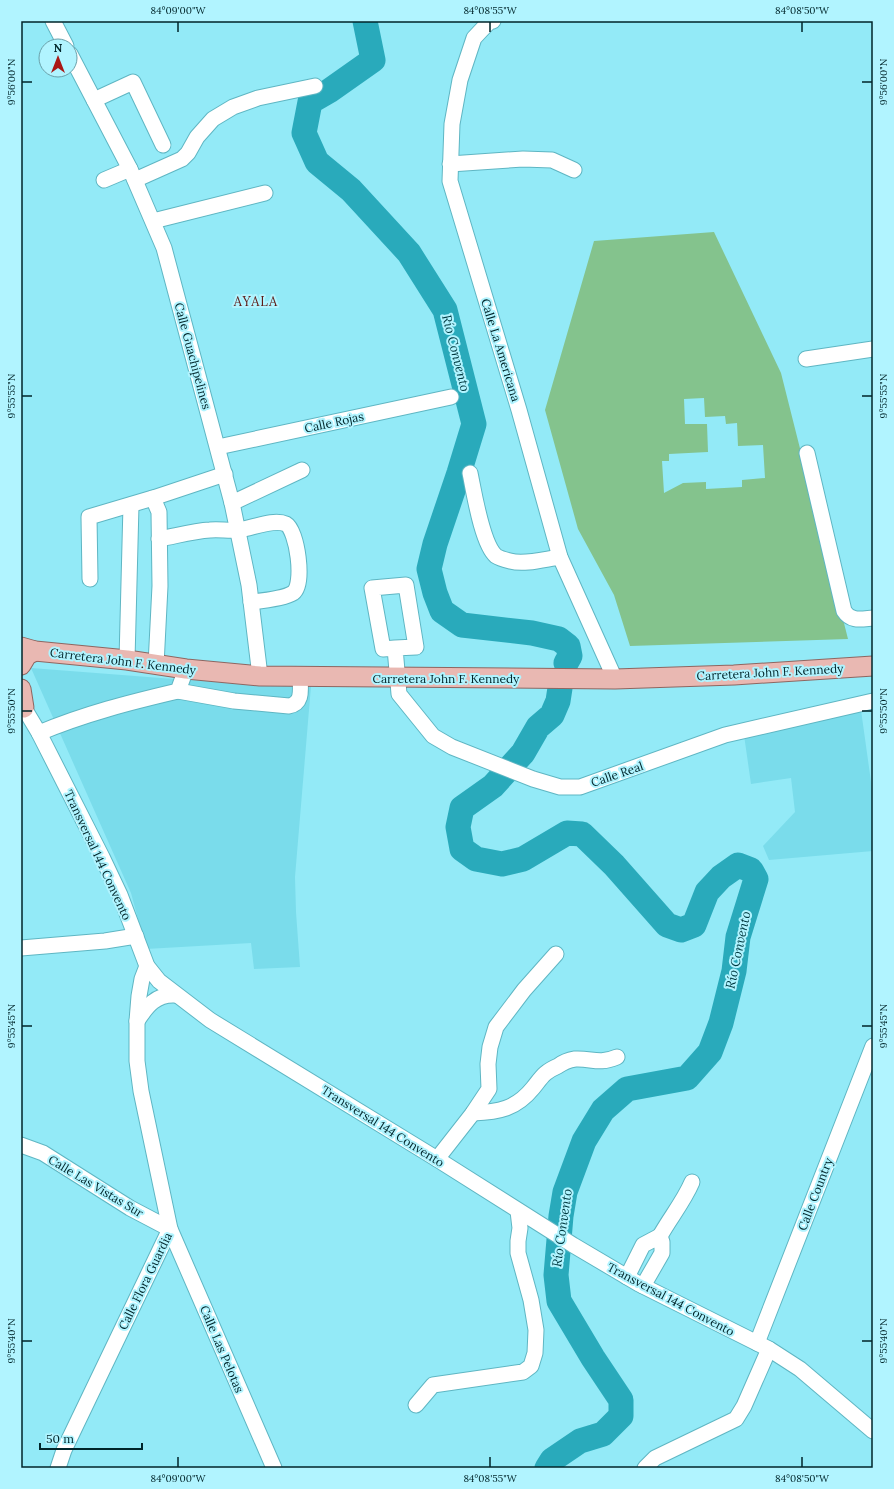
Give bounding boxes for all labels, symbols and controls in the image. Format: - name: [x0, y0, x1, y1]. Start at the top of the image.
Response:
- text: 84°09'00"W: [151, 4, 206, 17]
- text: 84°08'55"W: [463, 4, 518, 17]
- text: 84°08'50"W: [775, 4, 830, 17]
- north arrow: [38, 38, 78, 78]
- text: N: [54, 41, 63, 55]
- text: 9°56'00"N: [5, 58, 18, 105]
- text: 9°56'00"N: [877, 58, 890, 105]
- district label: AYALA: [233, 293, 278, 310]
- street label: Calle La Americana: [478, 297, 524, 403]
- street label: Calle Guachipelines: [172, 301, 215, 411]
- water label: Río Convento: [438, 313, 474, 393]
- text: 9°55'55"N: [5, 373, 18, 418]
- text: 9°55'55"N: [877, 373, 890, 418]
- street label: Calle Rojas: [303, 408, 365, 436]
- street label: Carretera John F. Kennedy: [49, 645, 197, 677]
- street label: Carretera John F. Kennedy: [696, 661, 844, 683]
- street label: Carretera John F. Kennedy: [373, 671, 520, 686]
- text: 9°55'50"N: [5, 688, 18, 734]
- text: 9°55'50"N: [877, 688, 890, 734]
- street label: Calle Real: [589, 758, 645, 790]
- street label: Transversal 144 Convento: [61, 788, 135, 922]
- water label: Río Convento: [721, 909, 755, 990]
- text: 9°55'45"N: [5, 1003, 18, 1048]
- text: 9°55'45"N: [877, 1003, 890, 1048]
- street label: Transversal 144 Convento: [319, 1082, 447, 1170]
- street label: Calle Las Vistas Sur: [46, 1152, 147, 1221]
- street label: Calle Country: [794, 1155, 836, 1233]
- water label: Río Convento: [548, 1188, 576, 1268]
- street label: Calle Flora Guardia: [115, 1230, 175, 1332]
- street label: Transversal 144 Convento: [605, 1259, 737, 1339]
- street label: Calle Las Pelotas: [197, 1303, 247, 1395]
- text: 9°55'40"N: [5, 1318, 18, 1364]
- text: 9°55'40"N: [877, 1318, 890, 1364]
- scale bar: [40, 1425, 142, 1451]
- text: 50 m: [46, 1431, 74, 1446]
- text: 84°09'00"W: [151, 1472, 206, 1485]
- text: 84°08'55"W: [463, 1472, 518, 1485]
- text: 84°08'50"W: [775, 1472, 830, 1485]

